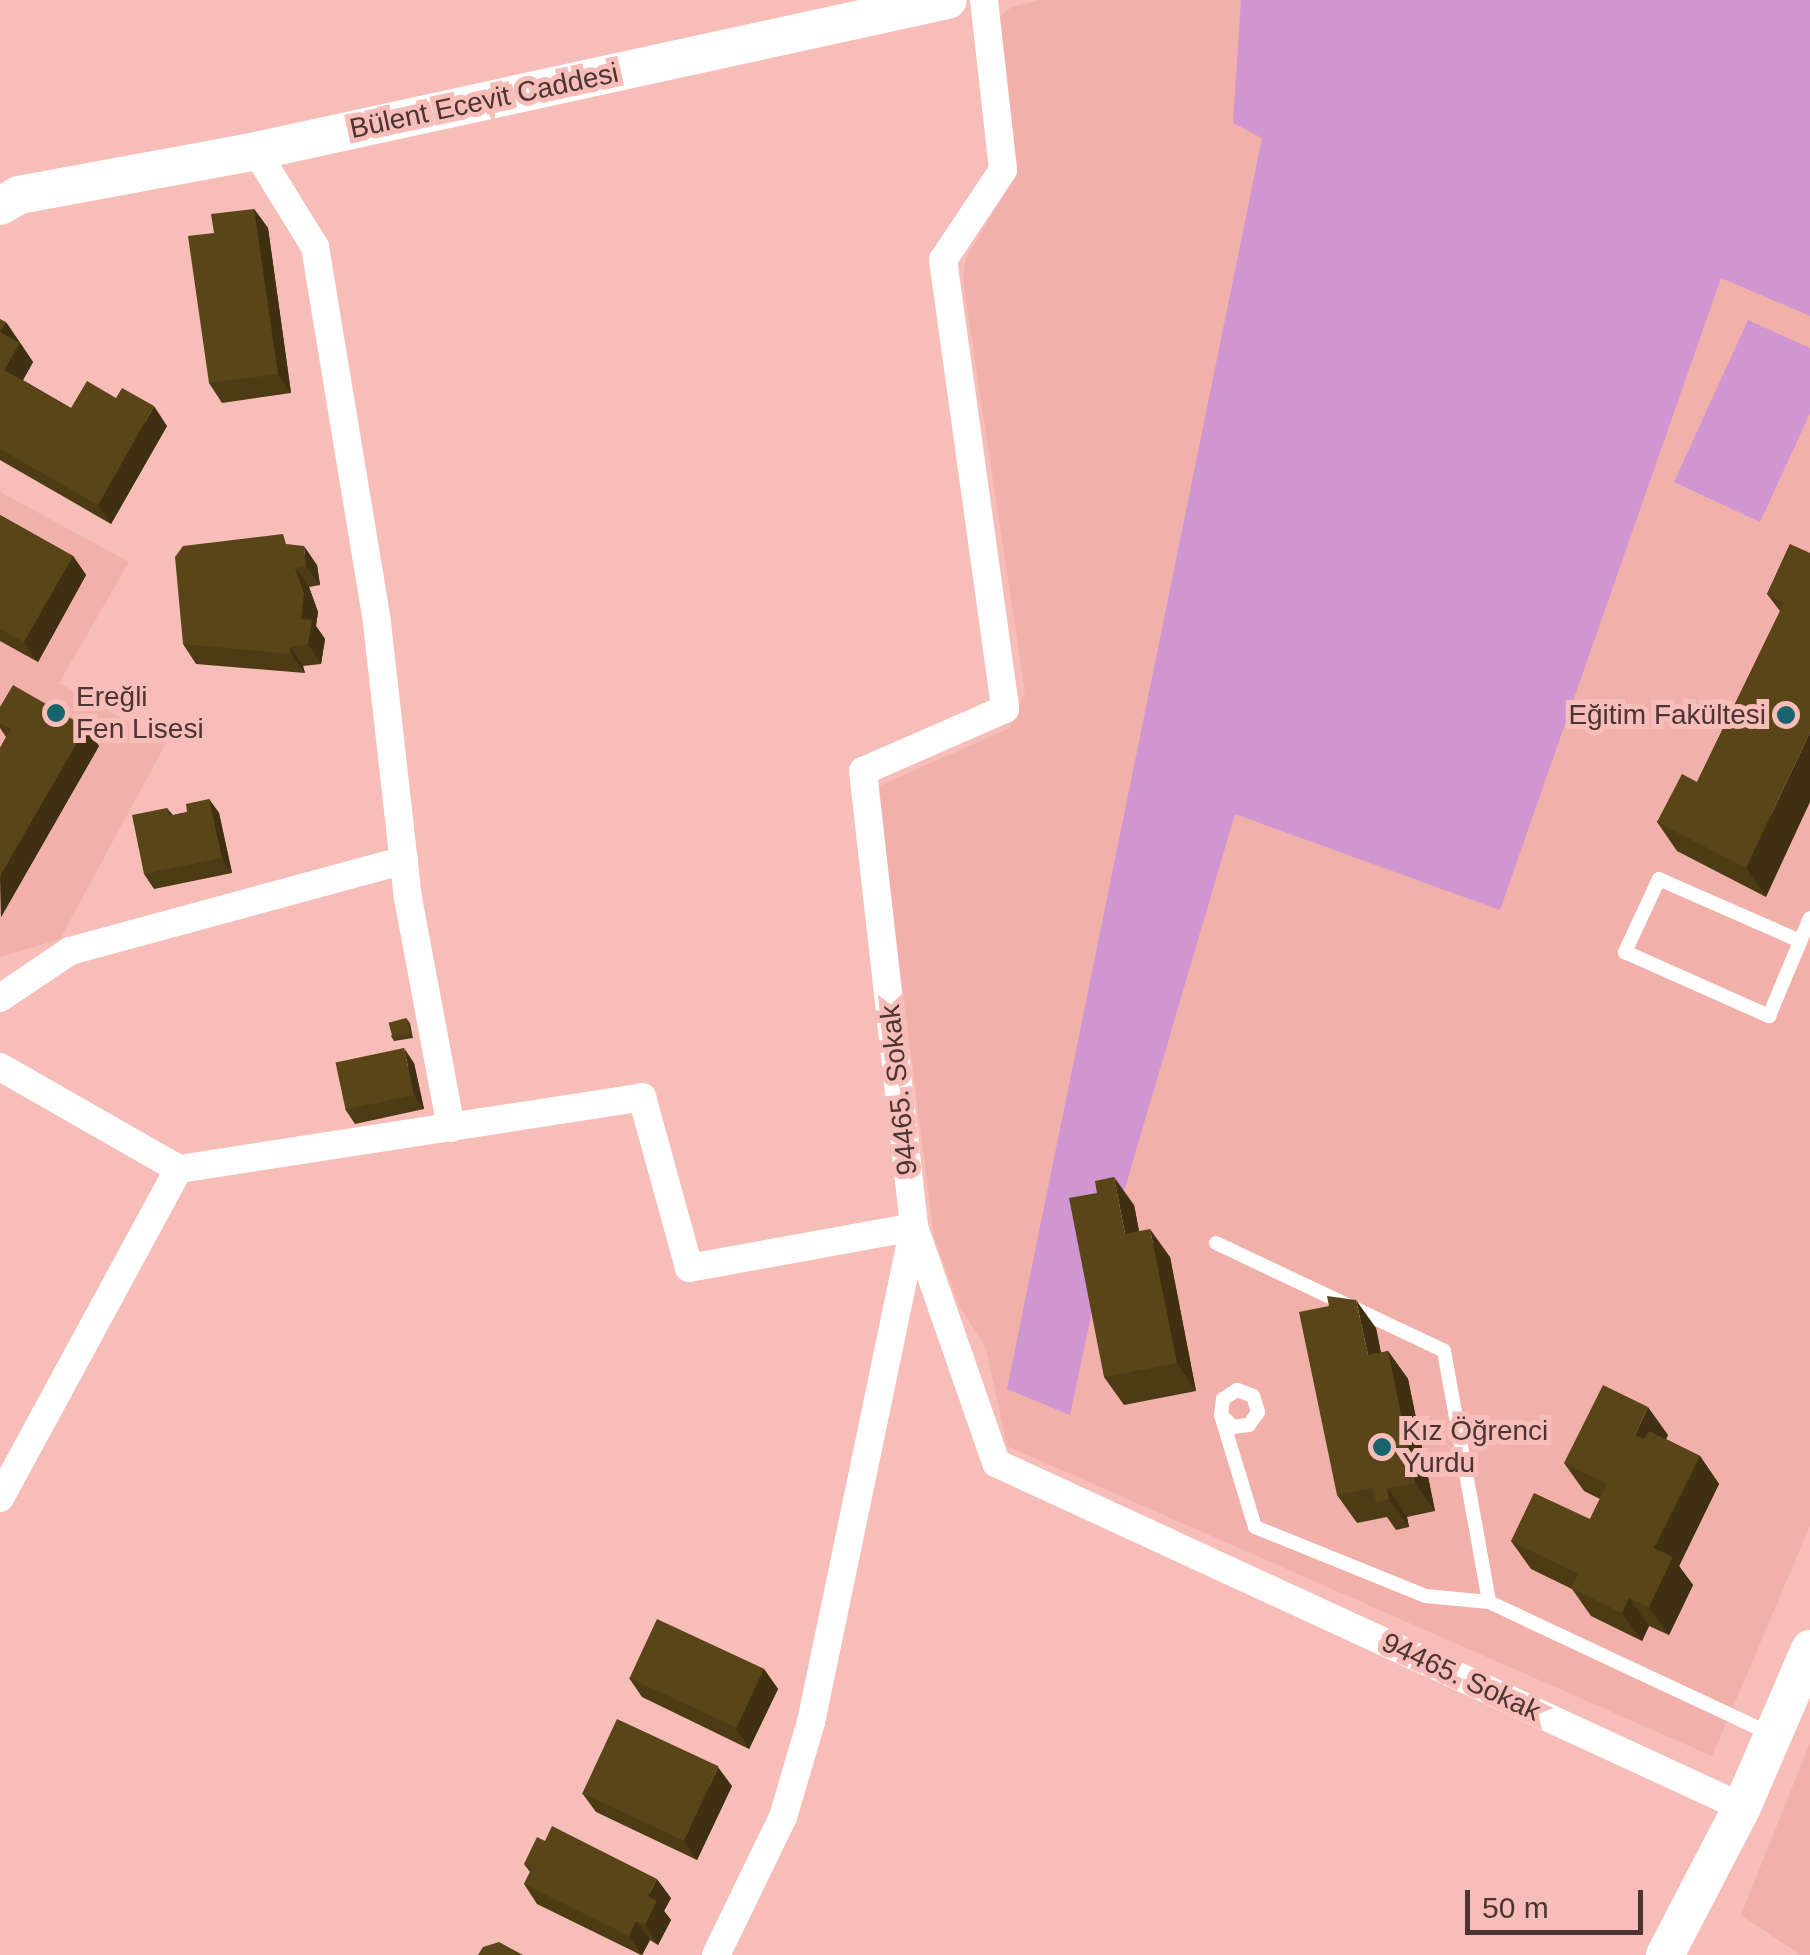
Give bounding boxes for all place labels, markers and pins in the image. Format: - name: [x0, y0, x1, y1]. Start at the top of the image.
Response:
- place label: Ereğli Fen Lisesi: [76, 680, 204, 746]
- place label: Eğitim Fakültesi: [1568, 698, 1766, 732]
- marker: Ereğli Fen Lisesi: [45, 702, 67, 724]
- marker: Eğitim Fakültesi: [1775, 704, 1797, 726]
- place label: Kız Öğrenci Yurdu: [1402, 1414, 1548, 1480]
- marker: Kız Öğrenci Yurdu: [1371, 1436, 1393, 1458]

